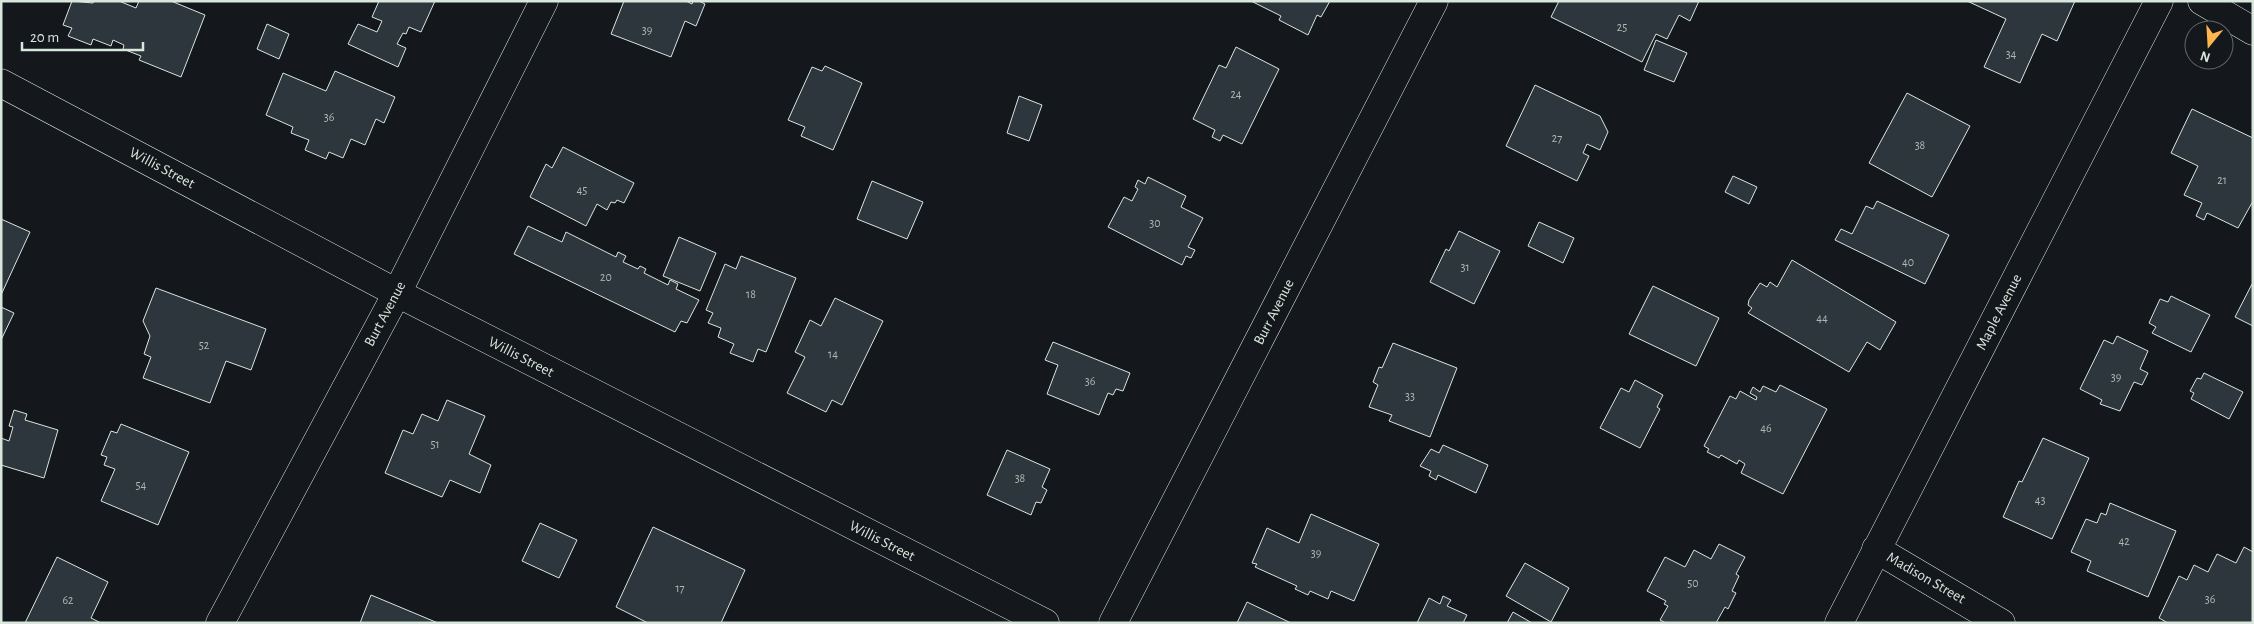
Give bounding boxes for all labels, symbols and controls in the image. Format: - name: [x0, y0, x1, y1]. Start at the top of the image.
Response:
- scale bar: [22, 20, 144, 52]
- north arrow: [2184, 20, 2234, 70]
- house number: 25: [1617, 21, 1627, 33]
- house number: 39: [642, 24, 653, 36]
- text: 20 m: [30, 30, 59, 45]
- house number: 34: [2006, 48, 2017, 60]
- text: N: [2198, 48, 2212, 65]
- house number: 24: [1230, 88, 1242, 100]
- house number: 36: [324, 111, 335, 123]
- house number: 27: [1552, 132, 1562, 144]
- house number: 38: [1915, 139, 1926, 151]
- street label: Willis Street: [127, 145, 197, 191]
- house number: 21: [2217, 174, 2227, 186]
- house number: 45: [577, 184, 587, 196]
- house number: 30: [1149, 217, 1161, 229]
- house number: 40: [1902, 256, 1914, 268]
- house number: 31: [1460, 261, 1470, 273]
- house number: 20: [600, 271, 612, 283]
- street label: Maple Avenue: [1973, 272, 2025, 352]
- street label: Burr Avenue: [1251, 277, 1297, 347]
- street label: Burt Avenue: [362, 279, 408, 349]
- house number: 18: [746, 288, 756, 300]
- house number: 44: [1816, 312, 1828, 324]
- street label: Willis Street: [486, 334, 556, 380]
- house number: 52: [199, 339, 210, 351]
- house number: 14: [828, 348, 838, 360]
- house number: 39: [2111, 371, 2122, 383]
- house number: 36: [1085, 375, 1096, 387]
- house number: 33: [1405, 390, 1415, 402]
- house number: 46: [1760, 422, 1772, 434]
- house number: 51: [430, 438, 440, 450]
- house number: 38: [1015, 472, 1026, 484]
- house number: 54: [136, 479, 147, 491]
- house number: 43: [2035, 494, 2045, 506]
- street label: Willis Street: [847, 518, 917, 564]
- house number: 42: [2118, 535, 2130, 547]
- house number: 39: [1311, 547, 1322, 559]
- street label: Madison Street: [1884, 549, 1968, 607]
- house number: 50: [1687, 577, 1699, 589]
- house number: 17: [675, 582, 685, 594]
- house number: 36: [2205, 593, 2216, 605]
- house number: 62: [62, 594, 74, 606]

